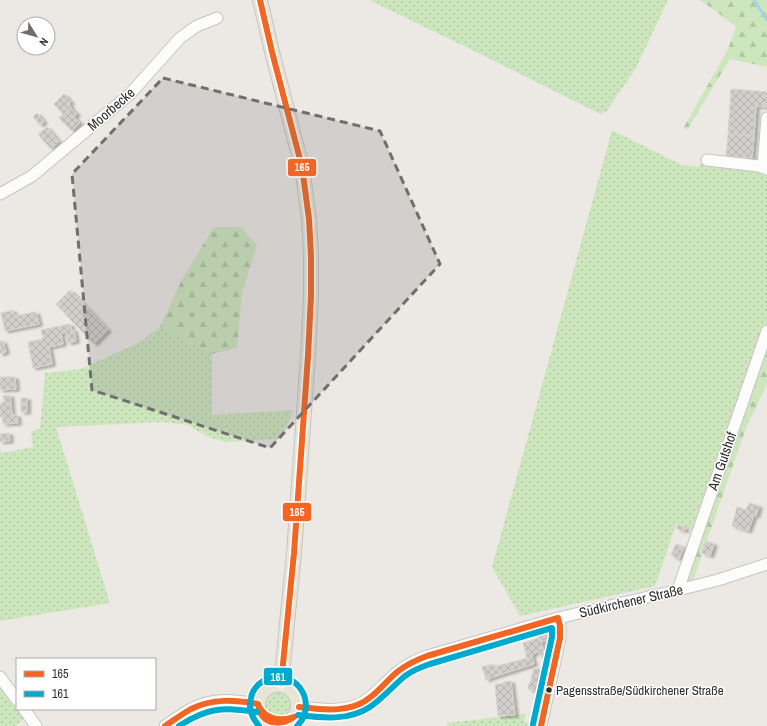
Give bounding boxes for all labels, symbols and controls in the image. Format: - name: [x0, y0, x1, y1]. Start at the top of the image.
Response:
- north arrow: [16, 16, 56, 56]
- text: N: [36, 35, 52, 49]
- street label: Moorbecke: [84, 84, 138, 134]
- line badge: 165: [287, 158, 317, 177]
- text: 165: [294, 160, 310, 174]
- street label: Am Gutshof: [703, 429, 741, 494]
- line badge: 165: [282, 502, 312, 522]
- text: 165: [289, 505, 305, 519]
- street label: Südkirchener Straße: [577, 580, 685, 622]
- legend: [16, 658, 156, 710]
- text: 165: [52, 666, 69, 682]
- line badge: 161: [263, 667, 293, 686]
- text: 161: [270, 670, 286, 684]
- place label: Pagensstraße/Südkirchener Straße: [556, 682, 724, 699]
- marker: Pagensstraße/Südkirchener Straße: [544, 685, 554, 695]
- text: 161: [52, 686, 69, 702]

